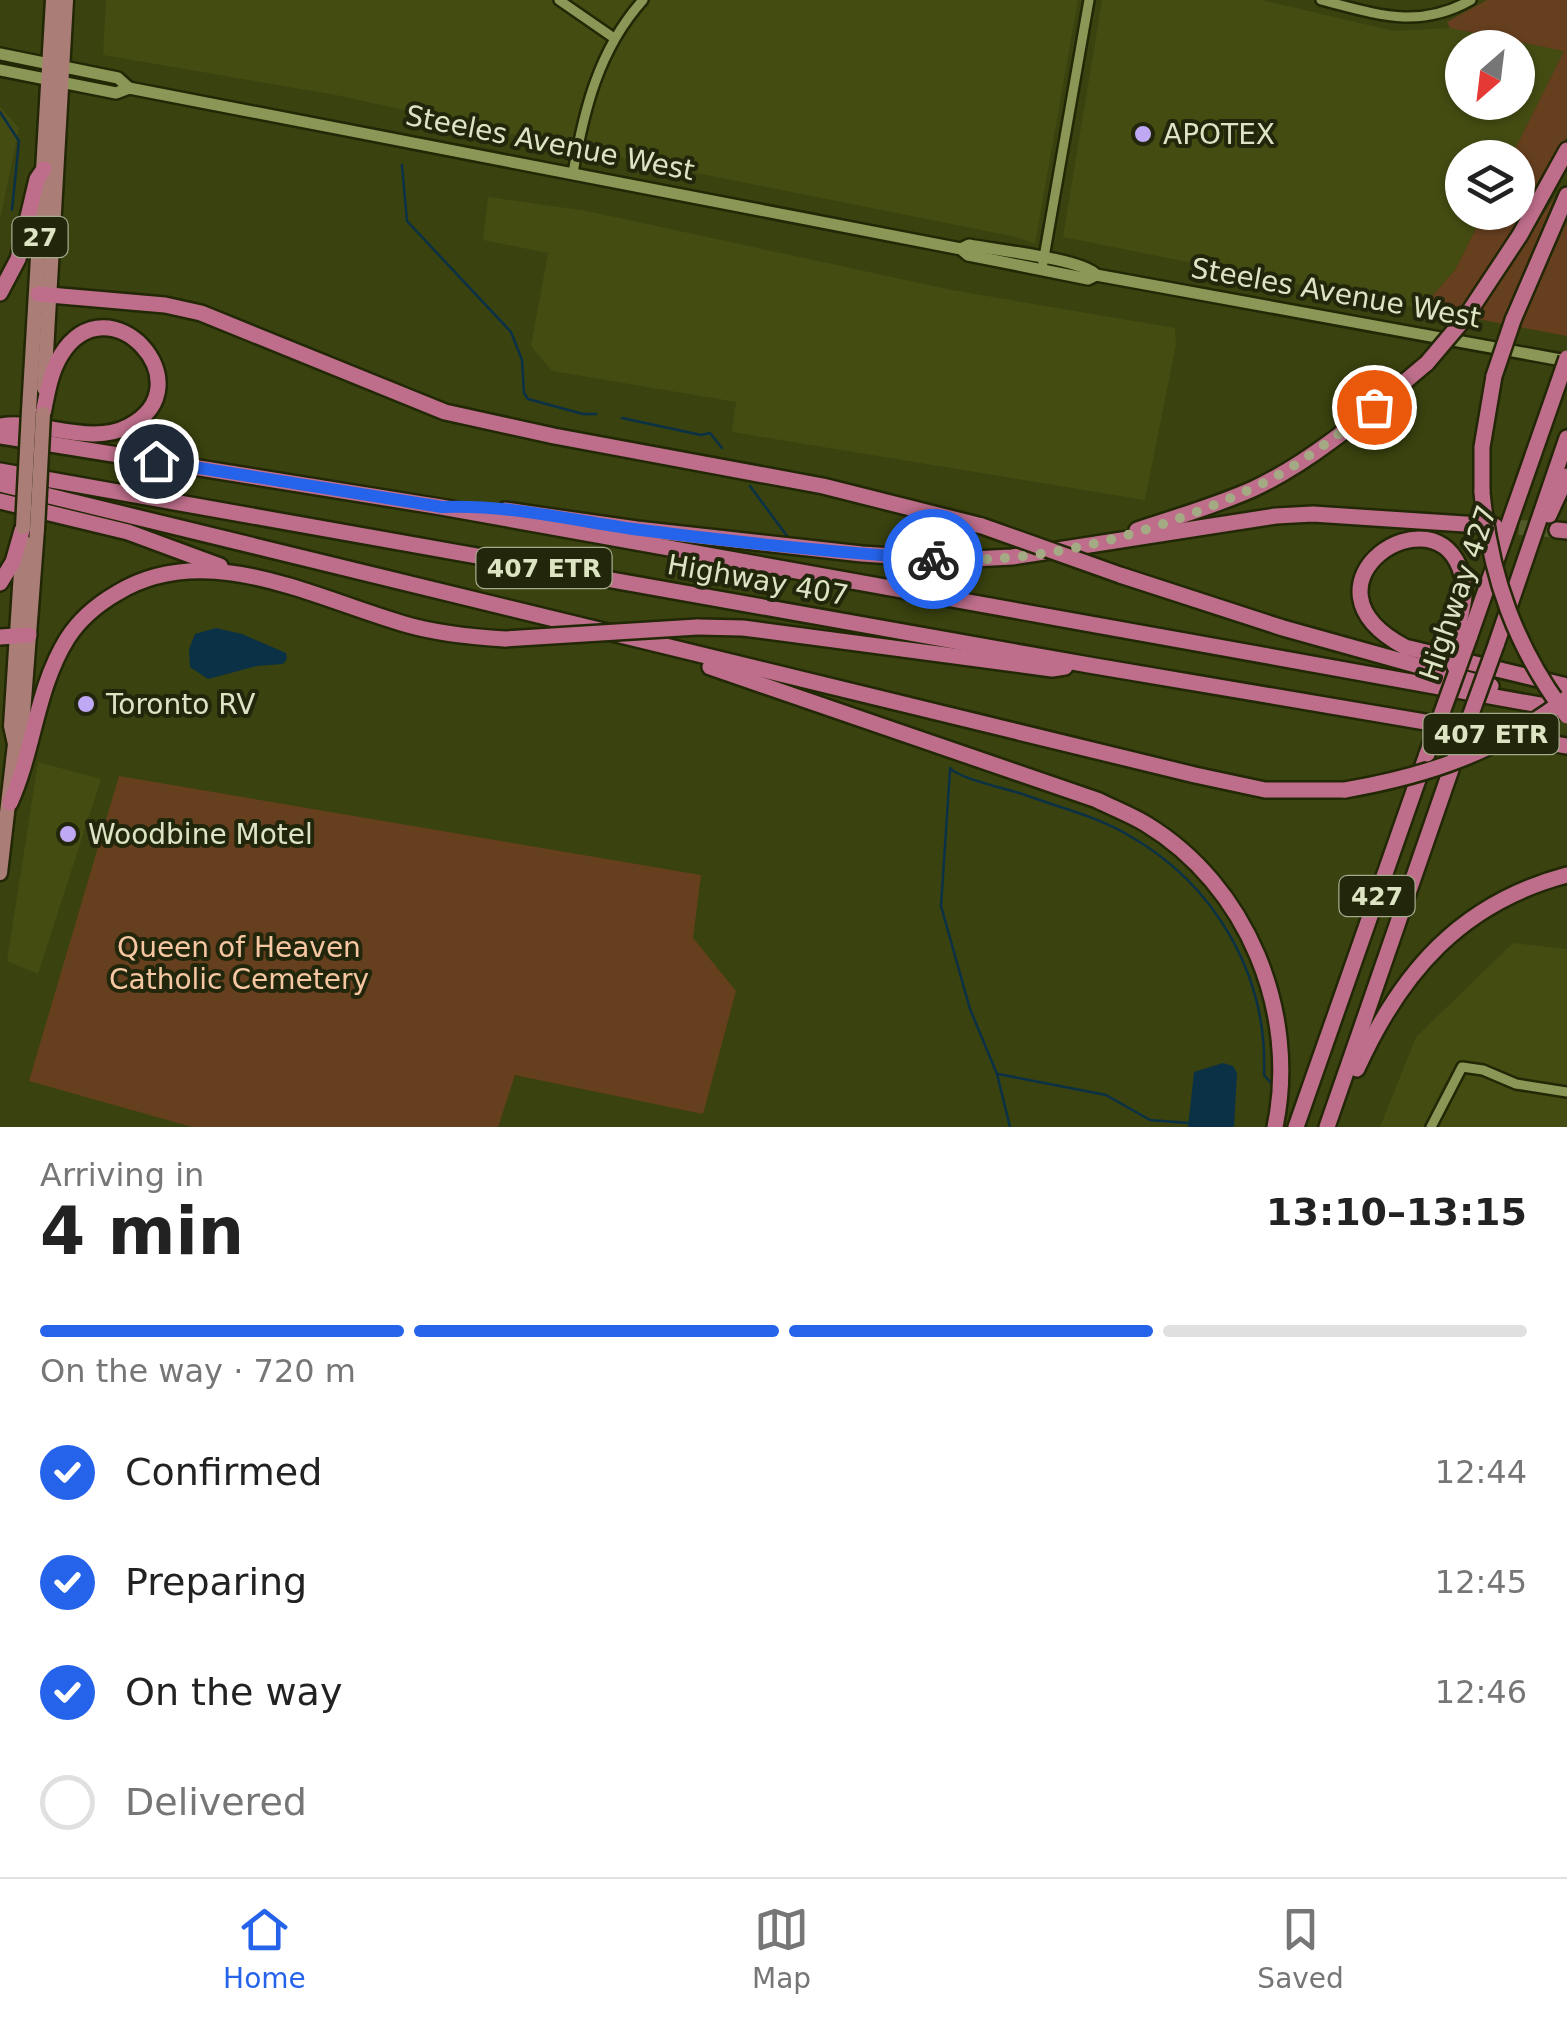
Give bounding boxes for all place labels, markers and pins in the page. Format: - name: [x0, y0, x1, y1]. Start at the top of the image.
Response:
- place label: APOTEX: [1163, 118, 1275, 151]
- marker: APOTEX: [1132, 123, 1154, 145]
- pin: [1332, 365, 1417, 450]
- pin: [114, 419, 199, 504]
- place label: Toronto RV: [105, 688, 255, 721]
- marker: Toronto RV: [75, 693, 97, 715]
- place label: Woodbine Motel: [88, 818, 313, 851]
- marker: Woodbine Motel: [57, 823, 79, 845]

